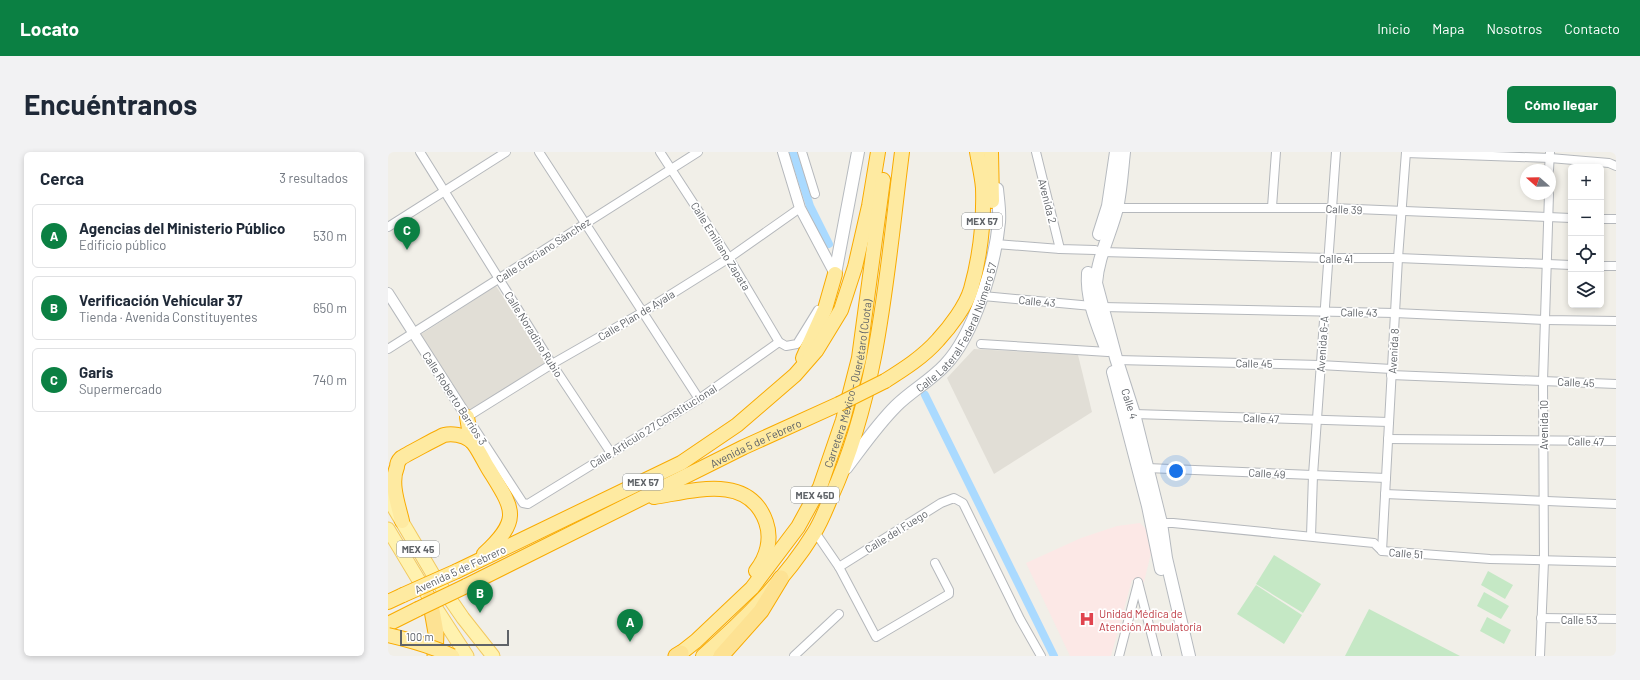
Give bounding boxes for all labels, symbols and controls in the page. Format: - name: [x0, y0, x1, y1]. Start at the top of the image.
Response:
- text: Locato: [20, 17, 79, 40]
- text: Inicio: [1377, 20, 1410, 37]
- text: Mapa: [1432, 20, 1464, 37]
- text: Nosotros: [1486, 20, 1542, 37]
- text: Contacto: [1564, 20, 1620, 37]
- button: Cómo llegar: [1507, 86, 1616, 123]
- text: Encuéntranos: [24, 87, 197, 121]
- north arrow: [1520, 164, 1556, 200]
- map controls: [1568, 164, 1604, 308]
- button: +: [1568, 164, 1604, 200]
- text: Cerca: [40, 168, 84, 188]
- text: 3 resultados: [279, 170, 348, 186]
- street label: Avenida 2: [1036, 177, 1060, 225]
- street label: Calle Emiliano Zapata: [689, 199, 753, 293]
- button: −: [1568, 200, 1604, 236]
- street label: Calle 39: [1325, 202, 1363, 216]
- road number: MEX 57: [962, 213, 1002, 229]
- street label: Calle Graciano Sánchez: [493, 215, 593, 285]
- pin: C: [394, 217, 420, 250]
- text: Agencias del Ministerio Público: [79, 219, 285, 237]
- text: A: [50, 228, 58, 244]
- text: 530 m: [313, 228, 347, 244]
- button: locate: [1568, 236, 1604, 272]
- text: Edificio público: [79, 237, 166, 253]
- street label: Calle 41: [1319, 252, 1353, 265]
- street label: Calle Lateral Federal Número 57: [913, 261, 998, 394]
- button: layers: [1568, 272, 1604, 308]
- street label: Calle Plan de Ayala: [595, 287, 677, 343]
- street label: Calle Noradino Rubio: [502, 289, 566, 379]
- text: Verificación Vehícular 37: [79, 291, 243, 309]
- street label: Calle 43: [1018, 293, 1056, 309]
- street label: Carretera México - Querétaro (Cuota): [821, 298, 873, 469]
- text: B: [50, 300, 58, 316]
- text: 650 m: [313, 300, 347, 316]
- street label: Calle 43: [1340, 305, 1378, 319]
- text: Tienda · Avenida Constituyentes: [79, 309, 257, 325]
- street label: Avenida 6-A: [1314, 315, 1330, 373]
- street label: Avenida 8: [1385, 328, 1401, 374]
- street label: Calle Roberto Barrios 3: [420, 349, 490, 447]
- street label: Calle 45: [1235, 356, 1273, 370]
- text: Garis: [79, 363, 113, 381]
- text: C: [50, 372, 58, 388]
- text: 740 m: [313, 372, 347, 388]
- street label: Calle 45: [1557, 375, 1595, 389]
- text: Supermercado: [79, 381, 162, 397]
- street label: Calle Artículo 27 Constitucional: [587, 381, 719, 471]
- street label: Calle 4: [1120, 387, 1141, 420]
- street label: Avenida 10: [1537, 400, 1550, 450]
- street label: Calle 47: [1243, 411, 1279, 425]
- street label: Avenida 5 de Febrero: [708, 416, 803, 470]
- street label: Calle 47: [1568, 434, 1604, 448]
- your location: [1166, 461, 1186, 481]
- street label: Calle 49: [1248, 466, 1286, 480]
- road number: MEX 57: [623, 474, 663, 490]
- road number: MEX 45D: [791, 487, 839, 503]
- street label: Calle del Fuego: [862, 506, 930, 556]
- road number: MEX 45: [397, 541, 439, 557]
- street label: Avenida 5 de Febrero: [412, 542, 508, 596]
- street label: Calle 51: [1388, 545, 1424, 561]
- pin: B: [467, 580, 493, 613]
- place label: Unidad Médica de Atención Ambulatoria: [1099, 607, 1202, 633]
- pin: A: [617, 609, 643, 642]
- hospital icon: Unidad Médica de Atención Ambulatoria: [1078, 610, 1096, 628]
- street label: Calle 53: [1561, 613, 1597, 626]
- scale bar: [400, 628, 509, 647]
- text: 100 m: [406, 630, 434, 643]

